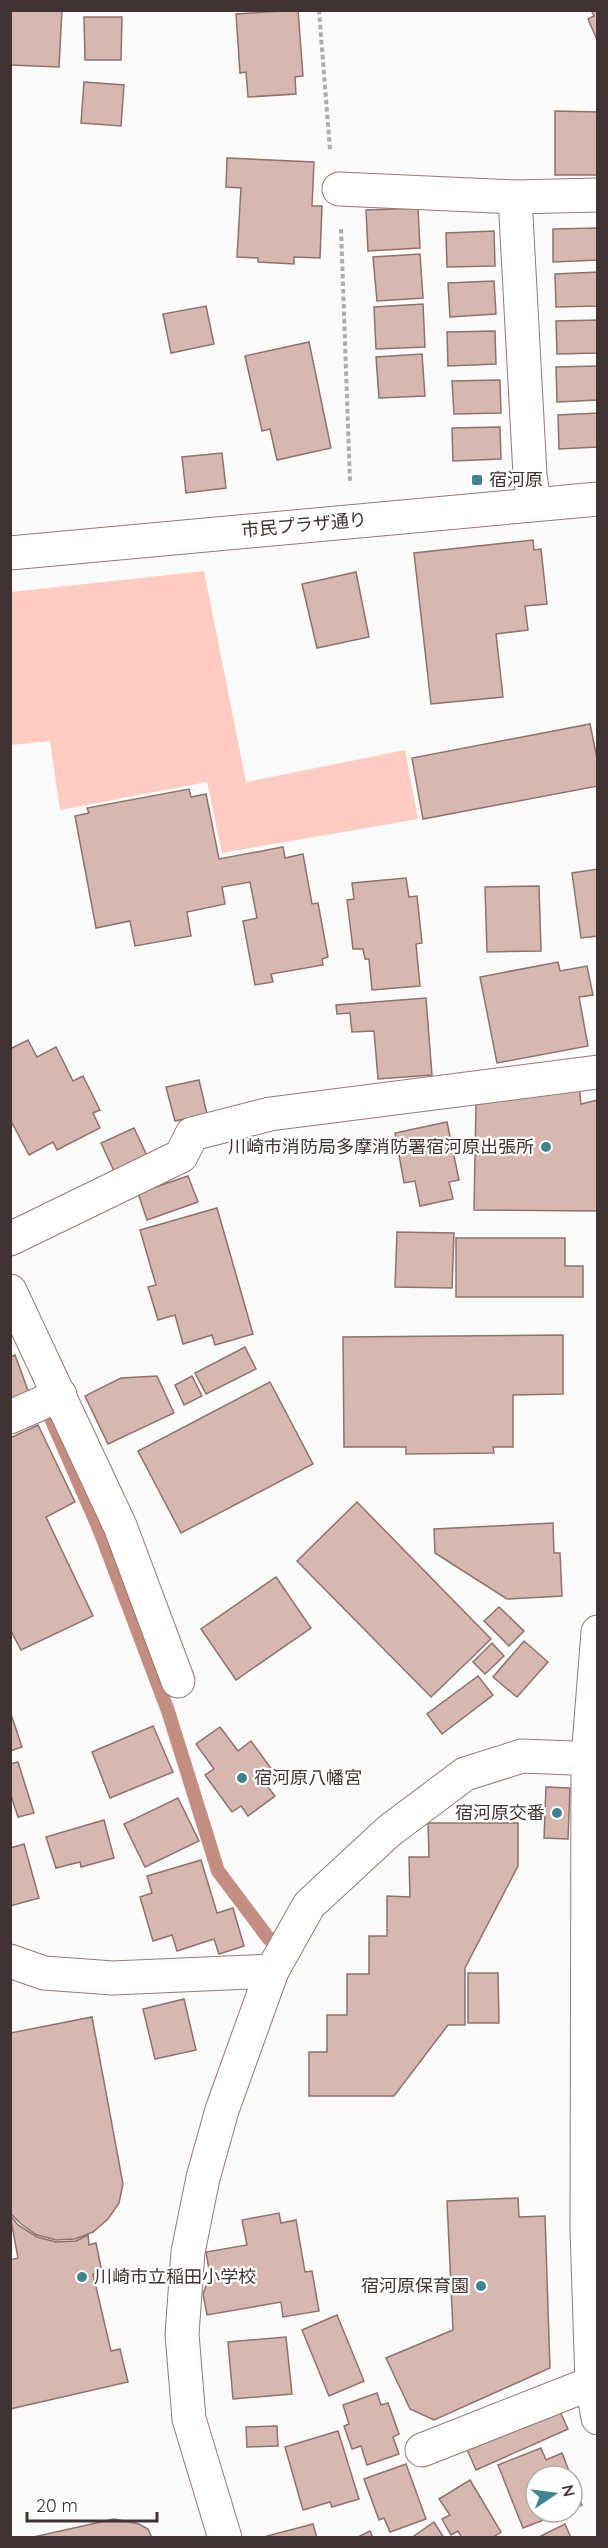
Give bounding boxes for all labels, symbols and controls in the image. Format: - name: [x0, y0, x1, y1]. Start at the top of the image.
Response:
- place label: 宿河原: [489, 468, 543, 491]
- marker: 宿河原: [470, 473, 484, 487]
- street label: 市民プラザ通り: [240, 508, 368, 541]
- place label: 川崎市消防局多摩消防署宿河原出張所: [228, 1135, 534, 1158]
- marker: 川崎市消防局多摩消防署宿河原出張所: [539, 1140, 553, 1154]
- place label: 宿河原八幡宮: [254, 1766, 362, 1789]
- marker: 宿河原八幡宮: [235, 1771, 249, 1785]
- place label: 宿河原交番: [455, 1801, 545, 1824]
- marker: 宿河原交番: [550, 1806, 564, 1820]
- place label: 川崎市立稲田小学校: [94, 2265, 256, 2288]
- marker: 川崎市立稲田小学校: [75, 2270, 89, 2284]
- place label: 宿河原保育園: [361, 2274, 469, 2297]
- marker: 宿河原保育園: [474, 2279, 488, 2293]
- north arrow: [524, 2464, 584, 2524]
- text: N: [558, 2483, 580, 2499]
- scale bar: [27, 2485, 158, 2523]
- text: 20 m: [36, 2494, 78, 2517]

